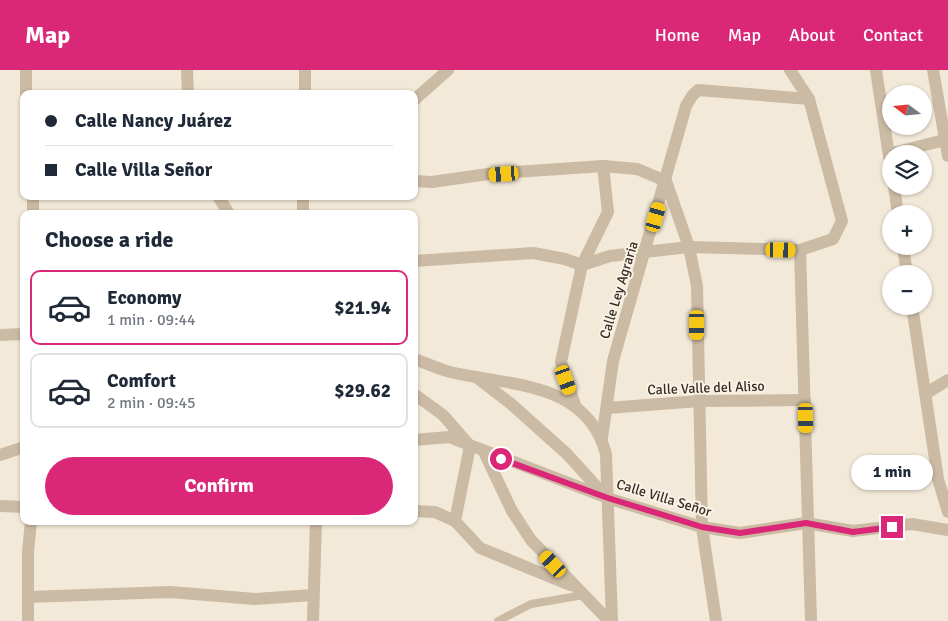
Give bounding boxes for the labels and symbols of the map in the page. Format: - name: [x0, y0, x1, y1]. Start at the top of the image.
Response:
- north arrow: [882, 85, 932, 135]
- car: [488, 165, 519, 183]
- car: [644, 201, 667, 233]
- street label: Calle Ley Agraria: [596, 239, 642, 341]
- car: [765, 242, 796, 258]
- car: [689, 310, 704, 340]
- car: [553, 363, 578, 397]
- street label: Calle Valle del Aliso: [647, 377, 765, 399]
- car: [798, 403, 813, 433]
- route start: [490, 448, 512, 470]
- callout: 1 min: [851, 454, 933, 490]
- street label: Calle Villa Señor: [614, 475, 714, 521]
- route end: [881, 516, 903, 538]
- car: [537, 548, 568, 580]

